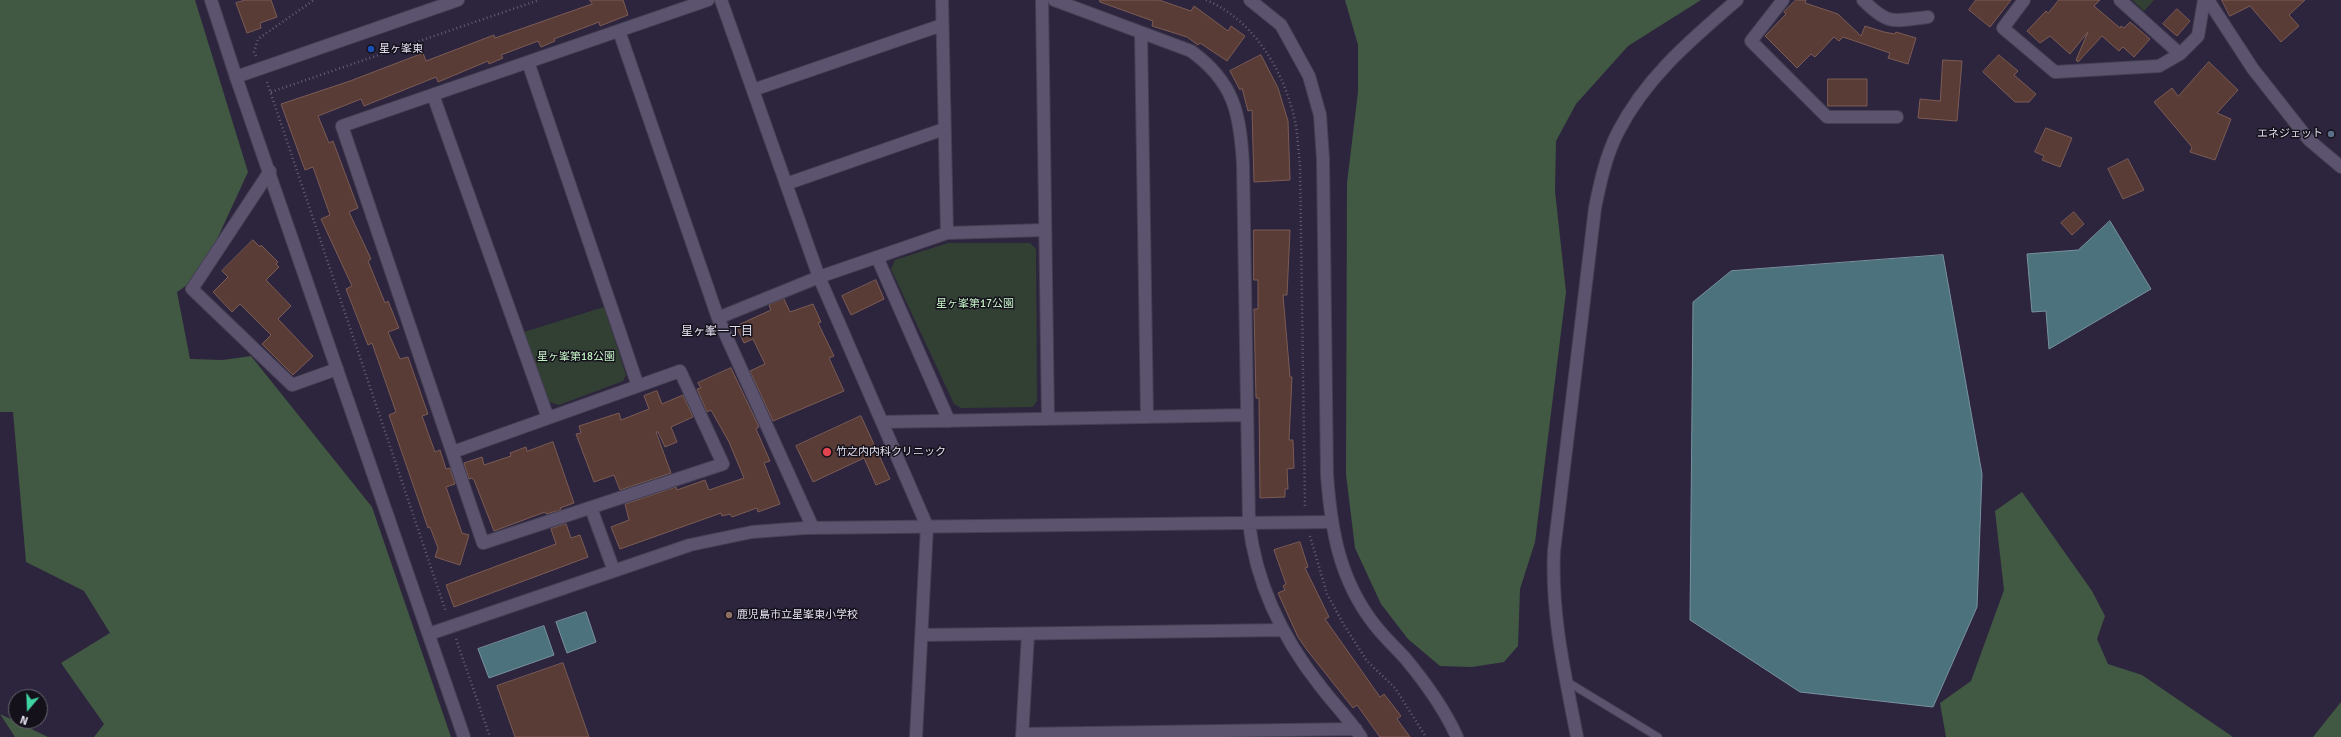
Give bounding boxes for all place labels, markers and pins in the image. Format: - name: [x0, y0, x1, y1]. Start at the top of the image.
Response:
- place label: 星ヶ峯東: [379, 42, 423, 56]
- marker: 星ヶ峯東: [366, 44, 376, 54]
- place label: エネジェット: [2257, 127, 2323, 141]
- marker: エネジェット: [2326, 129, 2336, 139]
- place label: 竹之内内科クリニック: [836, 445, 946, 459]
- marker: 竹之内内科クリニック: [821, 446, 833, 458]
- place label: 鹿児島市立星峯東小学校: [737, 608, 858, 622]
- marker: 鹿児島市立星峯東小学校: [724, 610, 734, 620]

